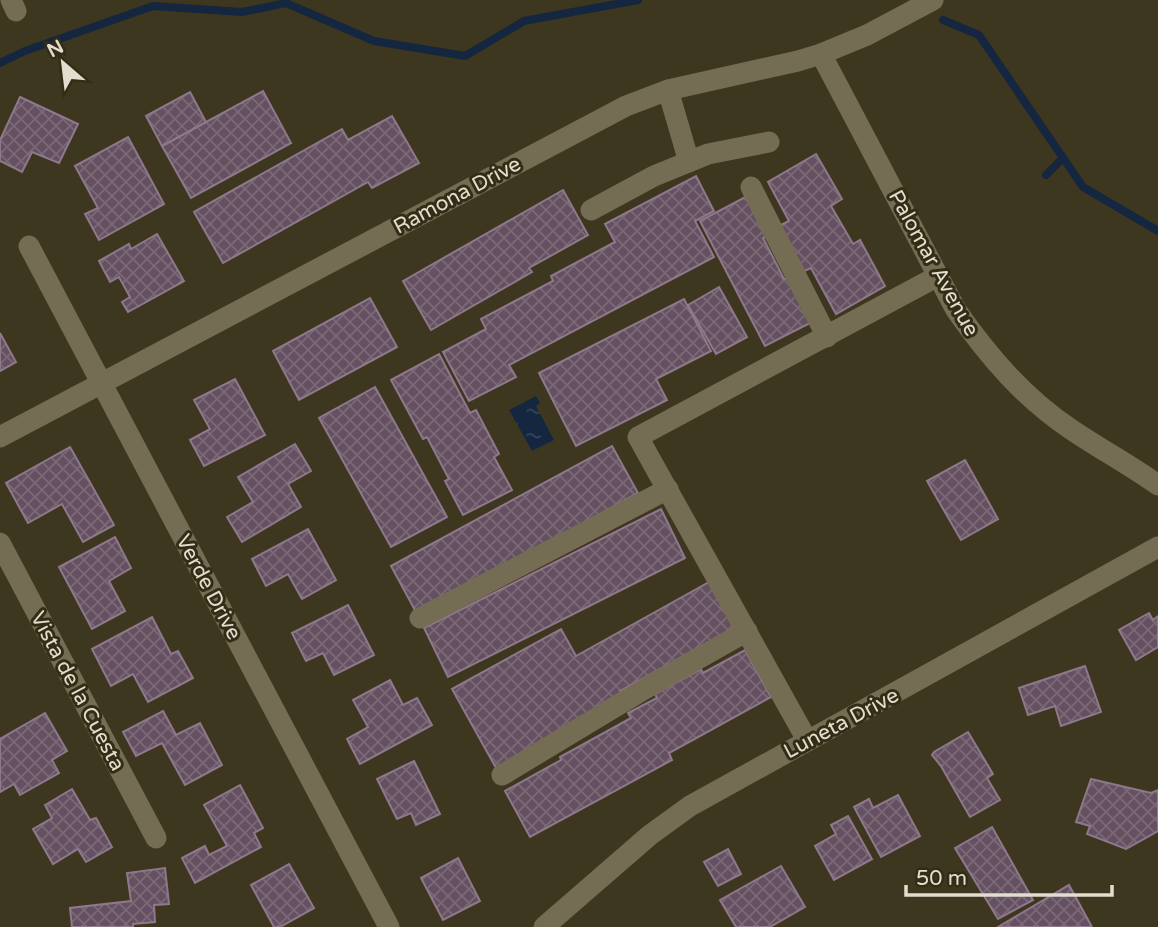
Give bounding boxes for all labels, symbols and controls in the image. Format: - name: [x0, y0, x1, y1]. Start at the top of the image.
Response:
- north arrow: [28, 28, 98, 98]
- text: N: [44, 36, 67, 62]
- street label: Ramona Drive: [389, 151, 525, 239]
- street label: Palomar Avenue: [883, 186, 984, 341]
- street label: Verde Drive: [170, 530, 247, 644]
- street label: Vista de la Cuesta: [25, 607, 130, 775]
- street label: Luneta Drive: [779, 683, 903, 764]
- scale bar: [906, 853, 1112, 897]
- text: 50 m: [916, 866, 967, 891]

